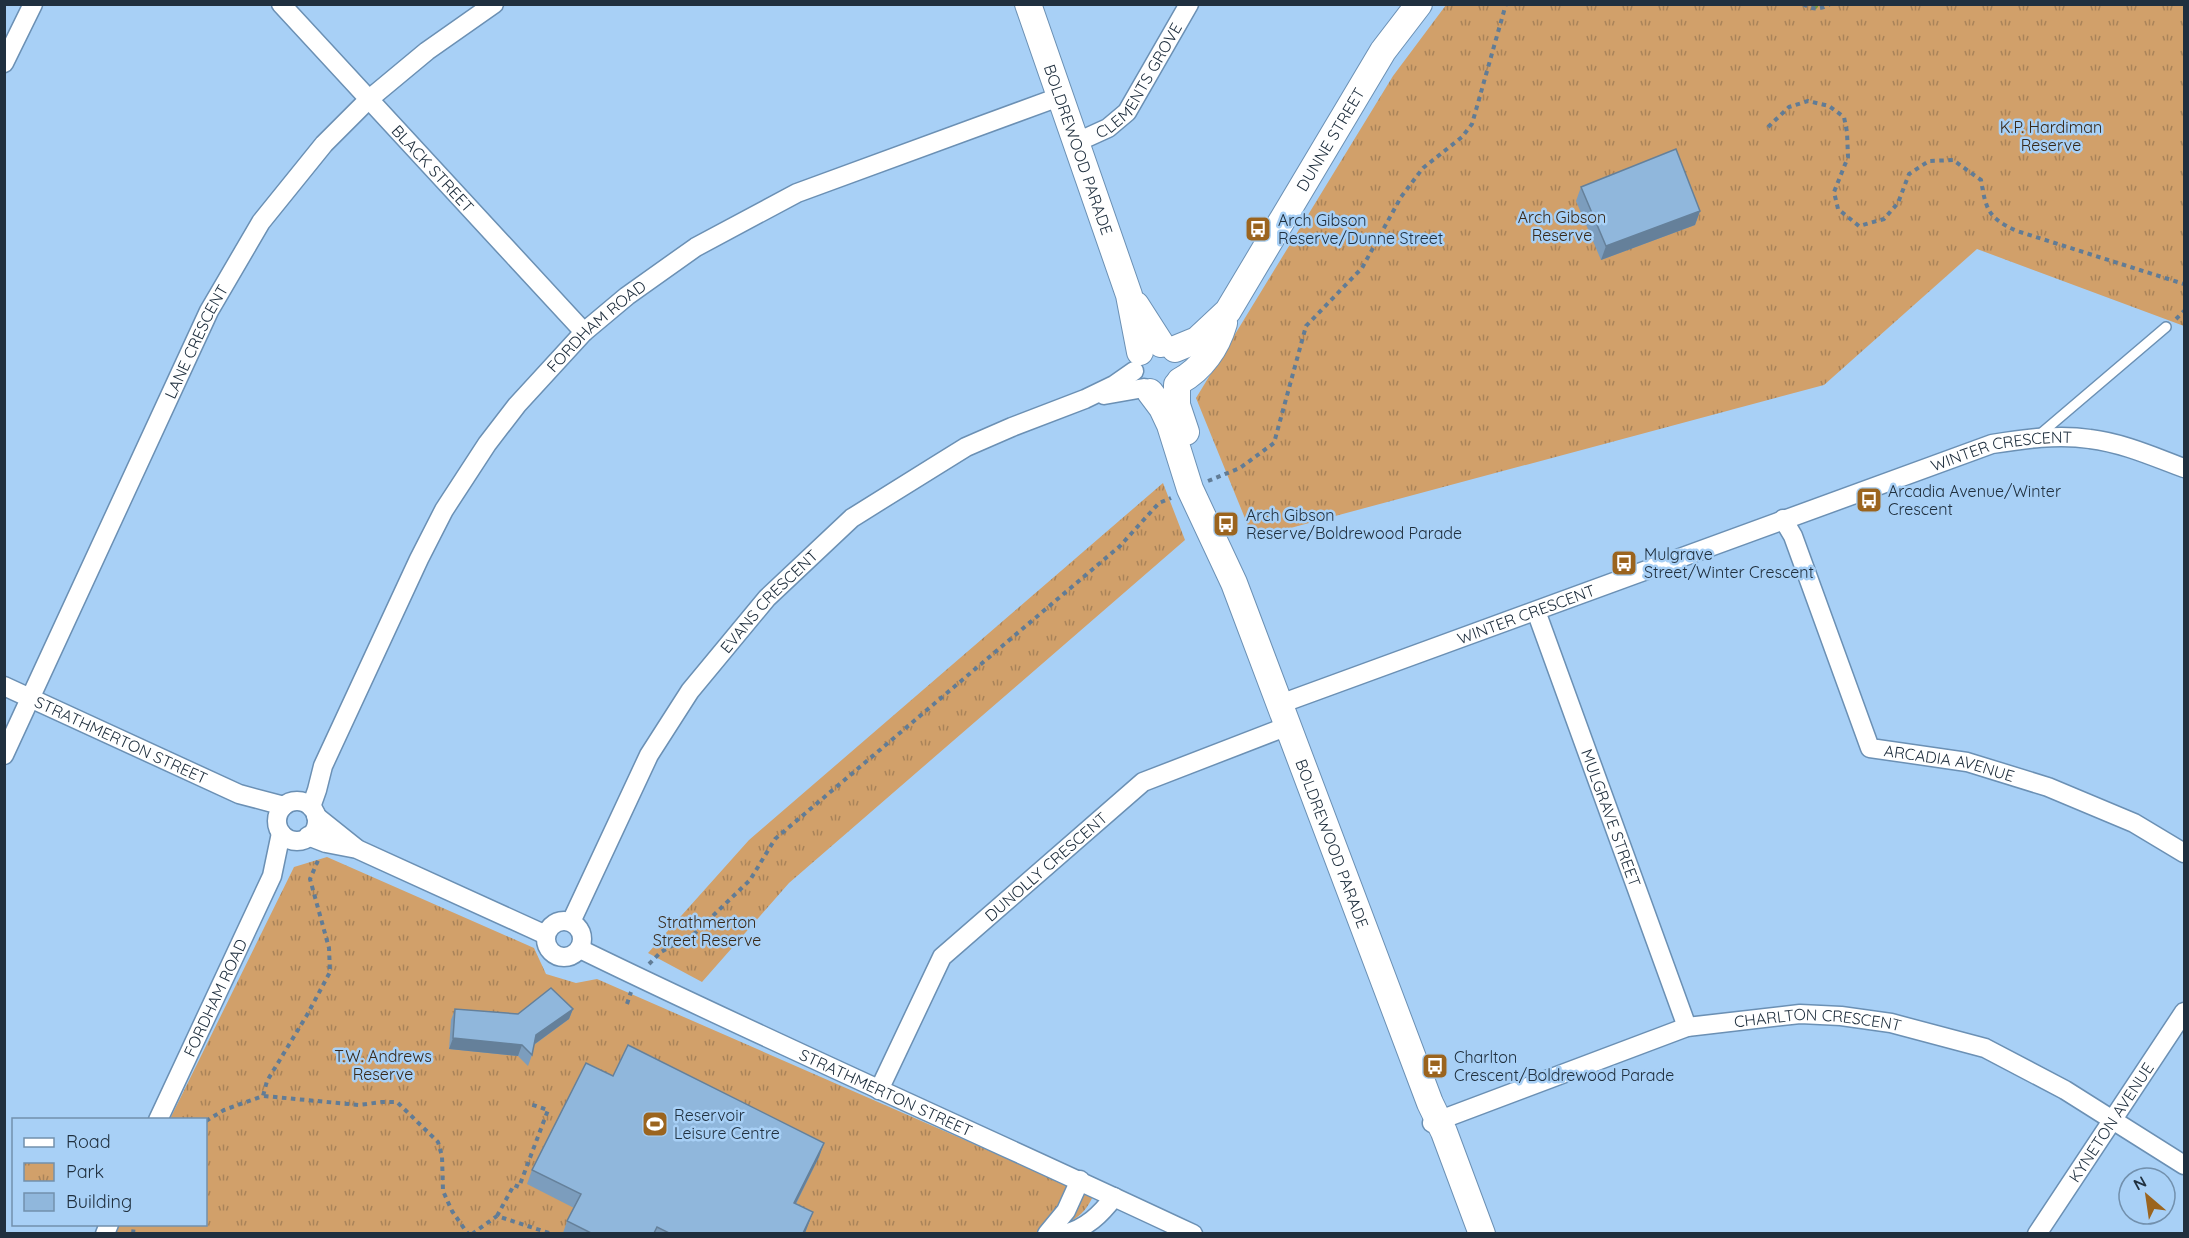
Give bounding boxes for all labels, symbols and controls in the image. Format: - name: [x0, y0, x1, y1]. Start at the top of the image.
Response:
- street label: CLEMENTS GROVE: [1092, 19, 1186, 142]
- street label: BOLDREWOOD PARADE: [1040, 62, 1117, 237]
- street label: DUNNE STREET: [1292, 84, 1369, 195]
- park label: K.P. Hardiman Reserve: [2000, 117, 2102, 155]
- street label: BLACK STREET: [388, 121, 479, 217]
- park label: Arch Gibson Reserve: [1518, 207, 1606, 245]
- place label: Arch Gibson Reserve/Dunne Street: [1278, 210, 1443, 248]
- bus stop icon: Arch Gibson Reserve/Dunne Street: [1243, 214, 1273, 244]
- street label: FORDHAM ROAD: [542, 276, 650, 376]
- street label: LANE CRESCENT: [160, 281, 232, 402]
- street label: WINTER CRESCENT: [1928, 427, 2073, 476]
- place label: Arcadia Avenue/Winter Crescent: [1888, 481, 2061, 519]
- bus stop icon: Arcadia Avenue/Winter Crescent: [1854, 485, 1884, 515]
- place label: Arch Gibson Reserve/Boldrewood Parade: [1246, 505, 1462, 543]
- bus stop icon: Arch Gibson Reserve/Boldrewood Parade: [1211, 509, 1241, 539]
- place label: Mulgrave Street/Winter Crescent: [1644, 544, 1814, 582]
- street label: EVANS CRESCENT: [716, 545, 822, 657]
- bus stop icon: Mulgrave Street/Winter Crescent: [1609, 548, 1639, 578]
- street label: WINTER CRESCENT: [1454, 580, 1598, 648]
- street label: STRATHMERTON STREET: [32, 692, 211, 788]
- street label: ARCADIA AVENUE: [1883, 740, 2017, 786]
- street label: MULGRAVE STREET: [1577, 746, 1645, 890]
- street label: BOLDREWOOD PARADE: [1291, 756, 1373, 931]
- street label: DUNOLLY CRESCENT: [980, 807, 1112, 925]
- park label: Strathmerton Street Reserve: [653, 912, 761, 950]
- street label: FORDHAM ROAD: [179, 936, 251, 1060]
- street label: CHARLTON CRESCENT: [1733, 1003, 1904, 1035]
- street label: STRATHMERTON STREET: [796, 1044, 976, 1141]
- park label: T.W. Andrews Reserve: [334, 1046, 432, 1084]
- place label: Charlton Crescent/Boldrewood Parade: [1454, 1047, 1674, 1085]
- bus stop icon: Charlton Crescent/Boldrewood Parade: [1420, 1051, 1450, 1081]
- street label: KYNETON AVENUE: [2064, 1059, 2158, 1185]
- place label: Reservoir Leisure Centre: [674, 1105, 780, 1143]
- sports icon: Reservoir Leisure Centre: [640, 1109, 670, 1139]
- legend: [12, 1118, 207, 1226]
- text: Road: [66, 1130, 111, 1153]
- text: Park: [66, 1160, 104, 1183]
- north arrow: [2117, 1166, 2177, 1226]
- text: Building: [66, 1190, 132, 1213]

